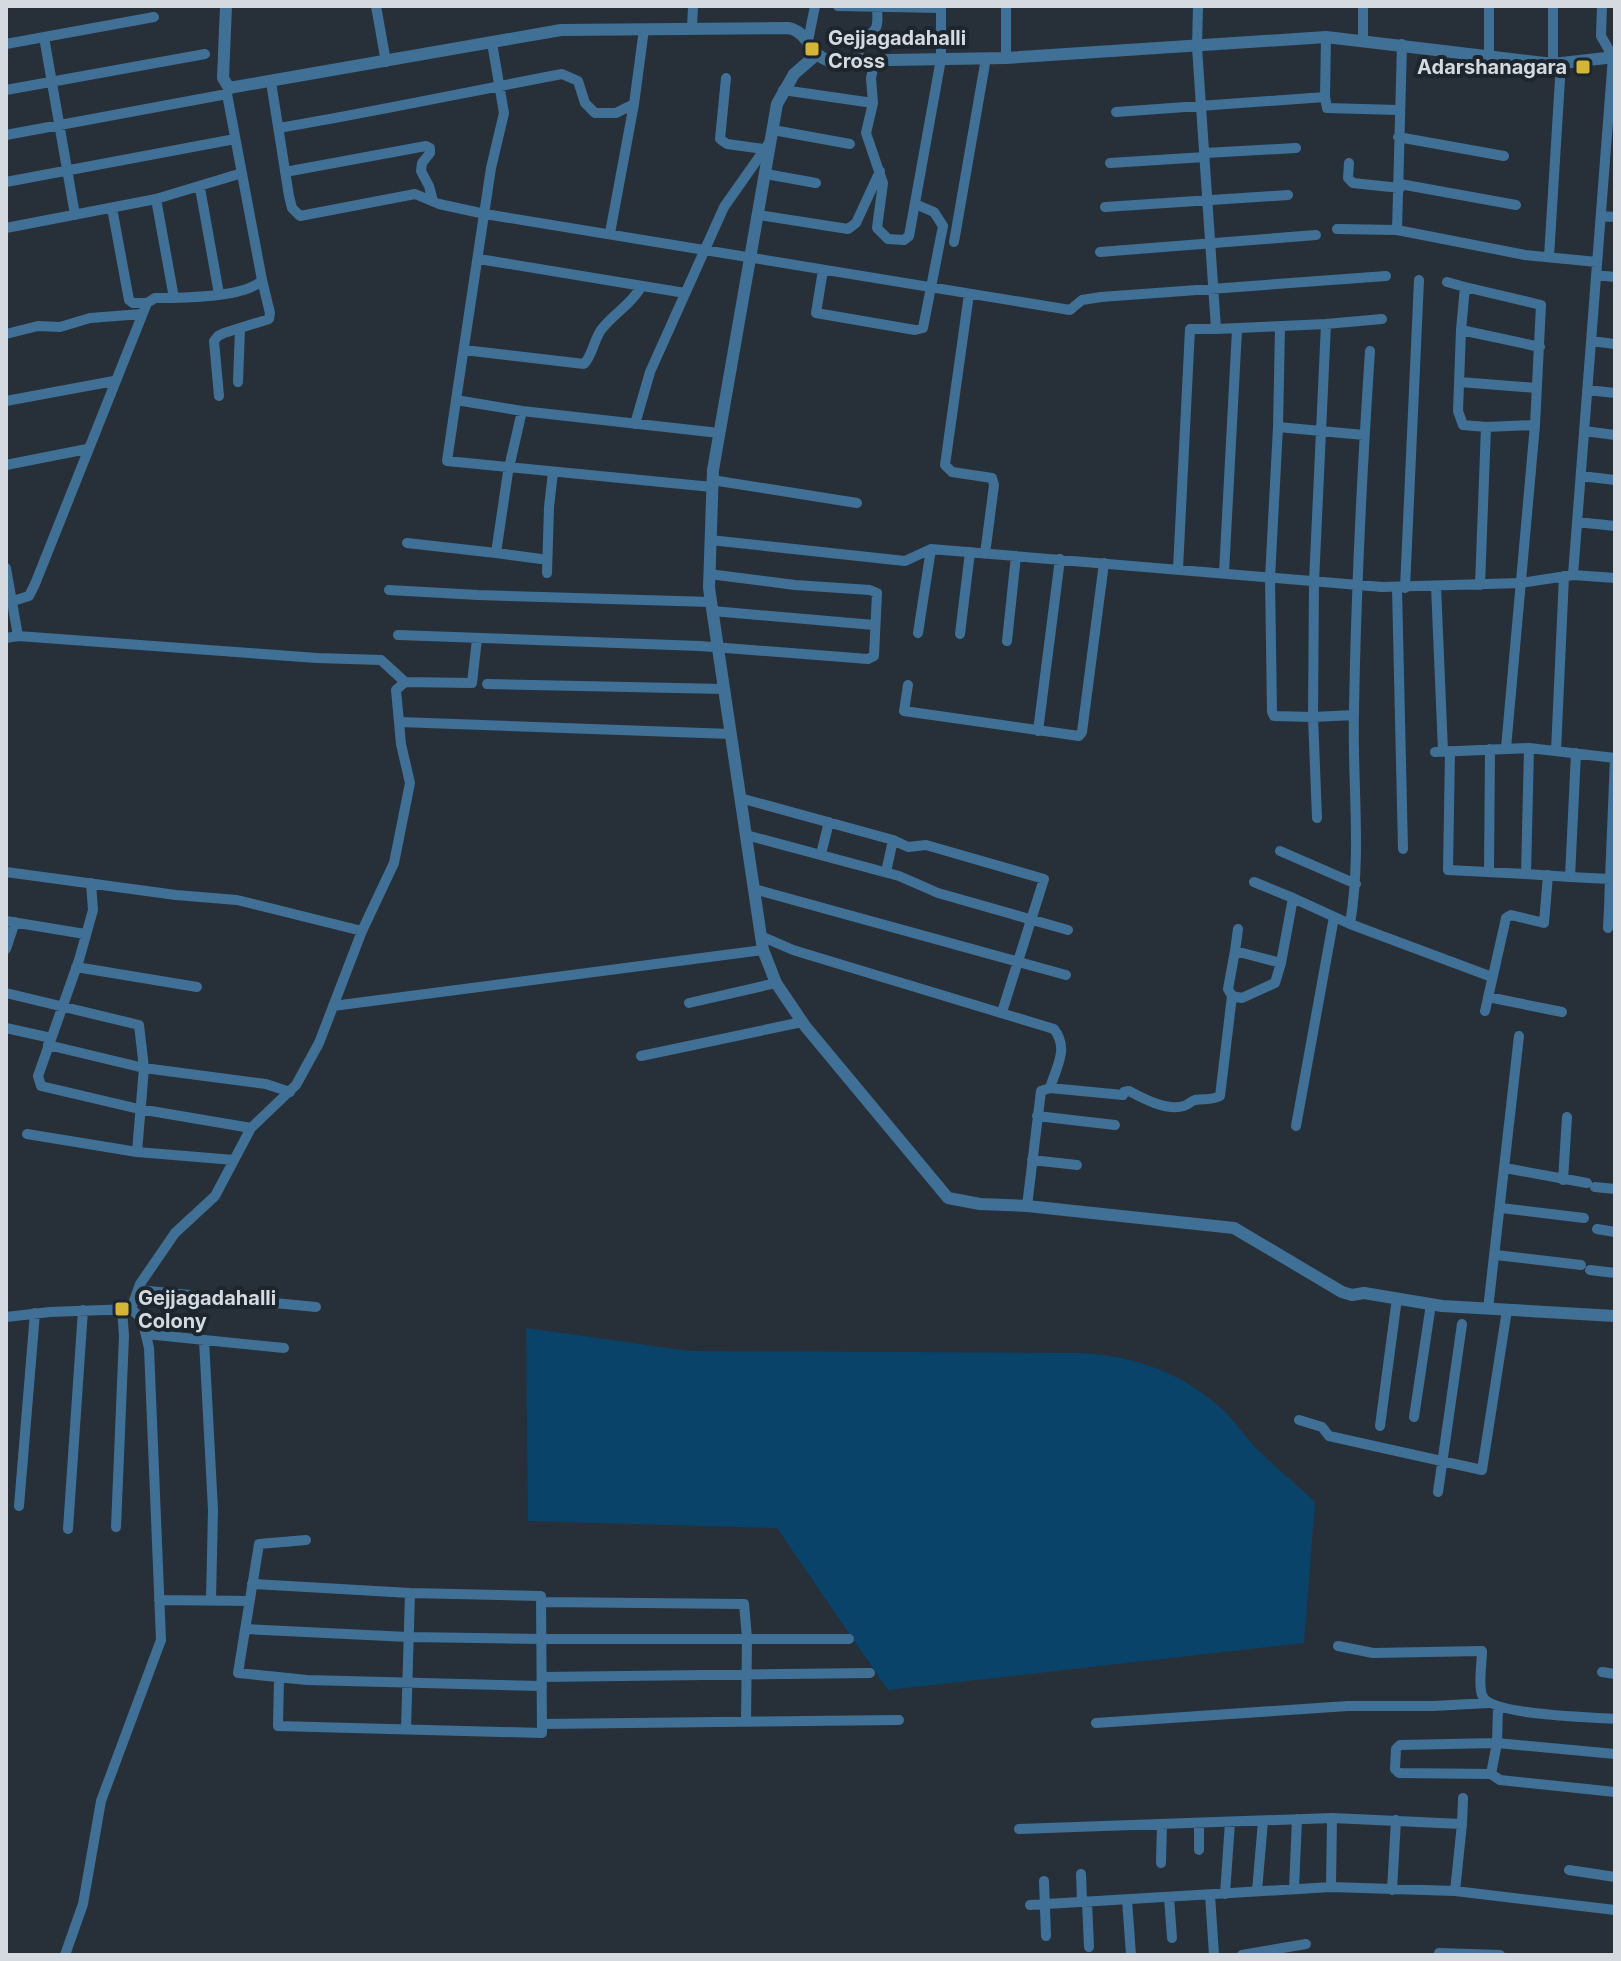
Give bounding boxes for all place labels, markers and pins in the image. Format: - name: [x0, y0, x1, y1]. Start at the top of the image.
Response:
- place label: Gejjagadahalli Cross: [828, 26, 966, 73]
- marker: Gejjagadahalli Cross: [803, 40, 821, 58]
- place label: Adarshanagara: [1417, 55, 1567, 79]
- marker: Adarshanagara: [1574, 58, 1592, 76]
- place label: Gejjagadahalli Colony: [138, 1286, 276, 1333]
- marker: Gejjagadahalli Colony: [113, 1300, 131, 1318]

